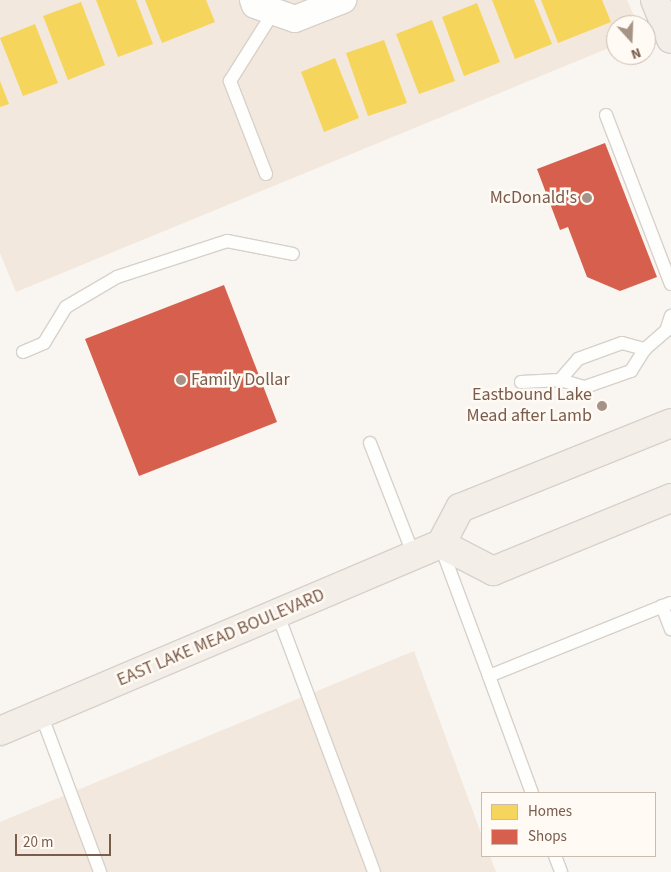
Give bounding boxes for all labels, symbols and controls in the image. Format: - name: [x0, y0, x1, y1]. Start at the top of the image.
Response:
- north arrow: [606, 15, 656, 65]
- text: N: [628, 42, 644, 64]
- place label: McDonald's: [490, 187, 577, 209]
- marker: McDonald's: [581, 192, 593, 204]
- place label: Family Dollar: [191, 369, 290, 391]
- marker: Family Dollar: [175, 374, 187, 386]
- place label: Eastbound Lake Mead after Lamb: [467, 385, 592, 428]
- marker: Eastbound Lake Mead after Lamb: [596, 400, 608, 412]
- street label: EAST LAKE MEAD BOULEVARD: [114, 584, 328, 692]
- legend: [481, 792, 656, 857]
- text: Homes: [528, 801, 572, 822]
- scale bar: [18, 824, 114, 856]
- text: Shops: [528, 826, 567, 847]
- text: 20 m: [23, 832, 53, 853]

